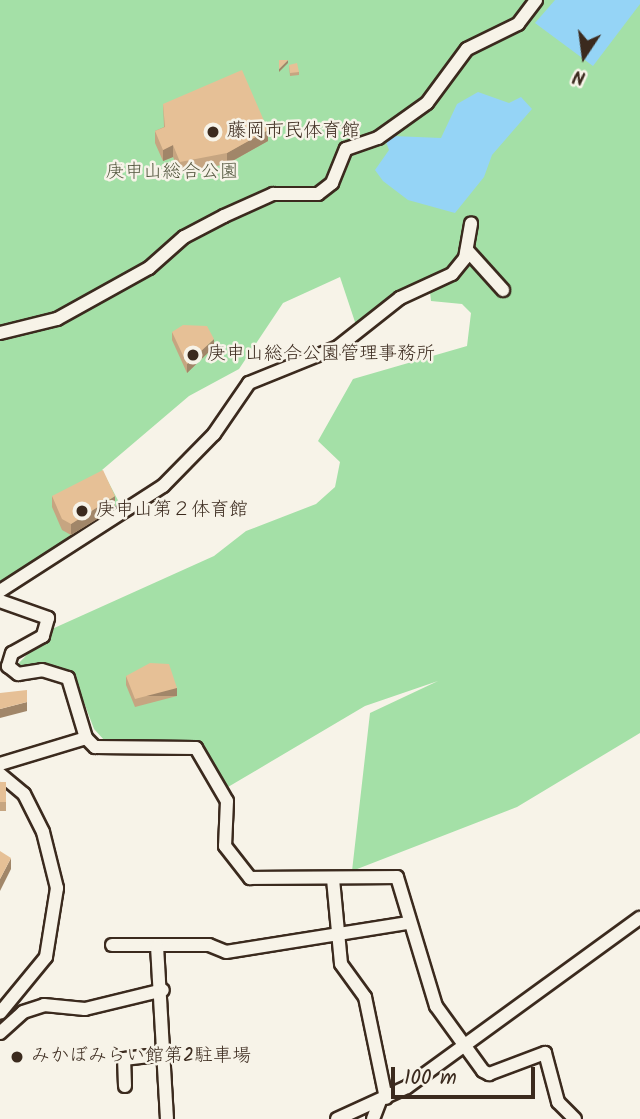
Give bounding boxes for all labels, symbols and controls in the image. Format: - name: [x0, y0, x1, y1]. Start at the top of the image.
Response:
- north arrow: [549, 21, 619, 91]
- text: N: [570, 60, 588, 92]
- place label: 藤岡市民体育館: [227, 121, 360, 143]
- marker: 藤岡市民体育館: [205, 124, 221, 140]
- park label: 庚申山総合公園: [106, 162, 238, 184]
- place label: 庚申山総合公園管理事務所: [207, 344, 435, 366]
- marker: 庚申山総合公園管理事務所: [185, 347, 201, 363]
- place label: 庚申山第２体育館: [96, 500, 248, 522]
- marker: 庚申山第２体育館: [74, 503, 90, 519]
- place label: みかぼみらい館第2駐車場: [31, 1046, 251, 1068]
- marker: みかぼみらい館第2駐車場: [9, 1049, 25, 1065]
- scale bar: [395, 1052, 538, 1096]
- text: 100 m: [404, 1062, 457, 1095]

